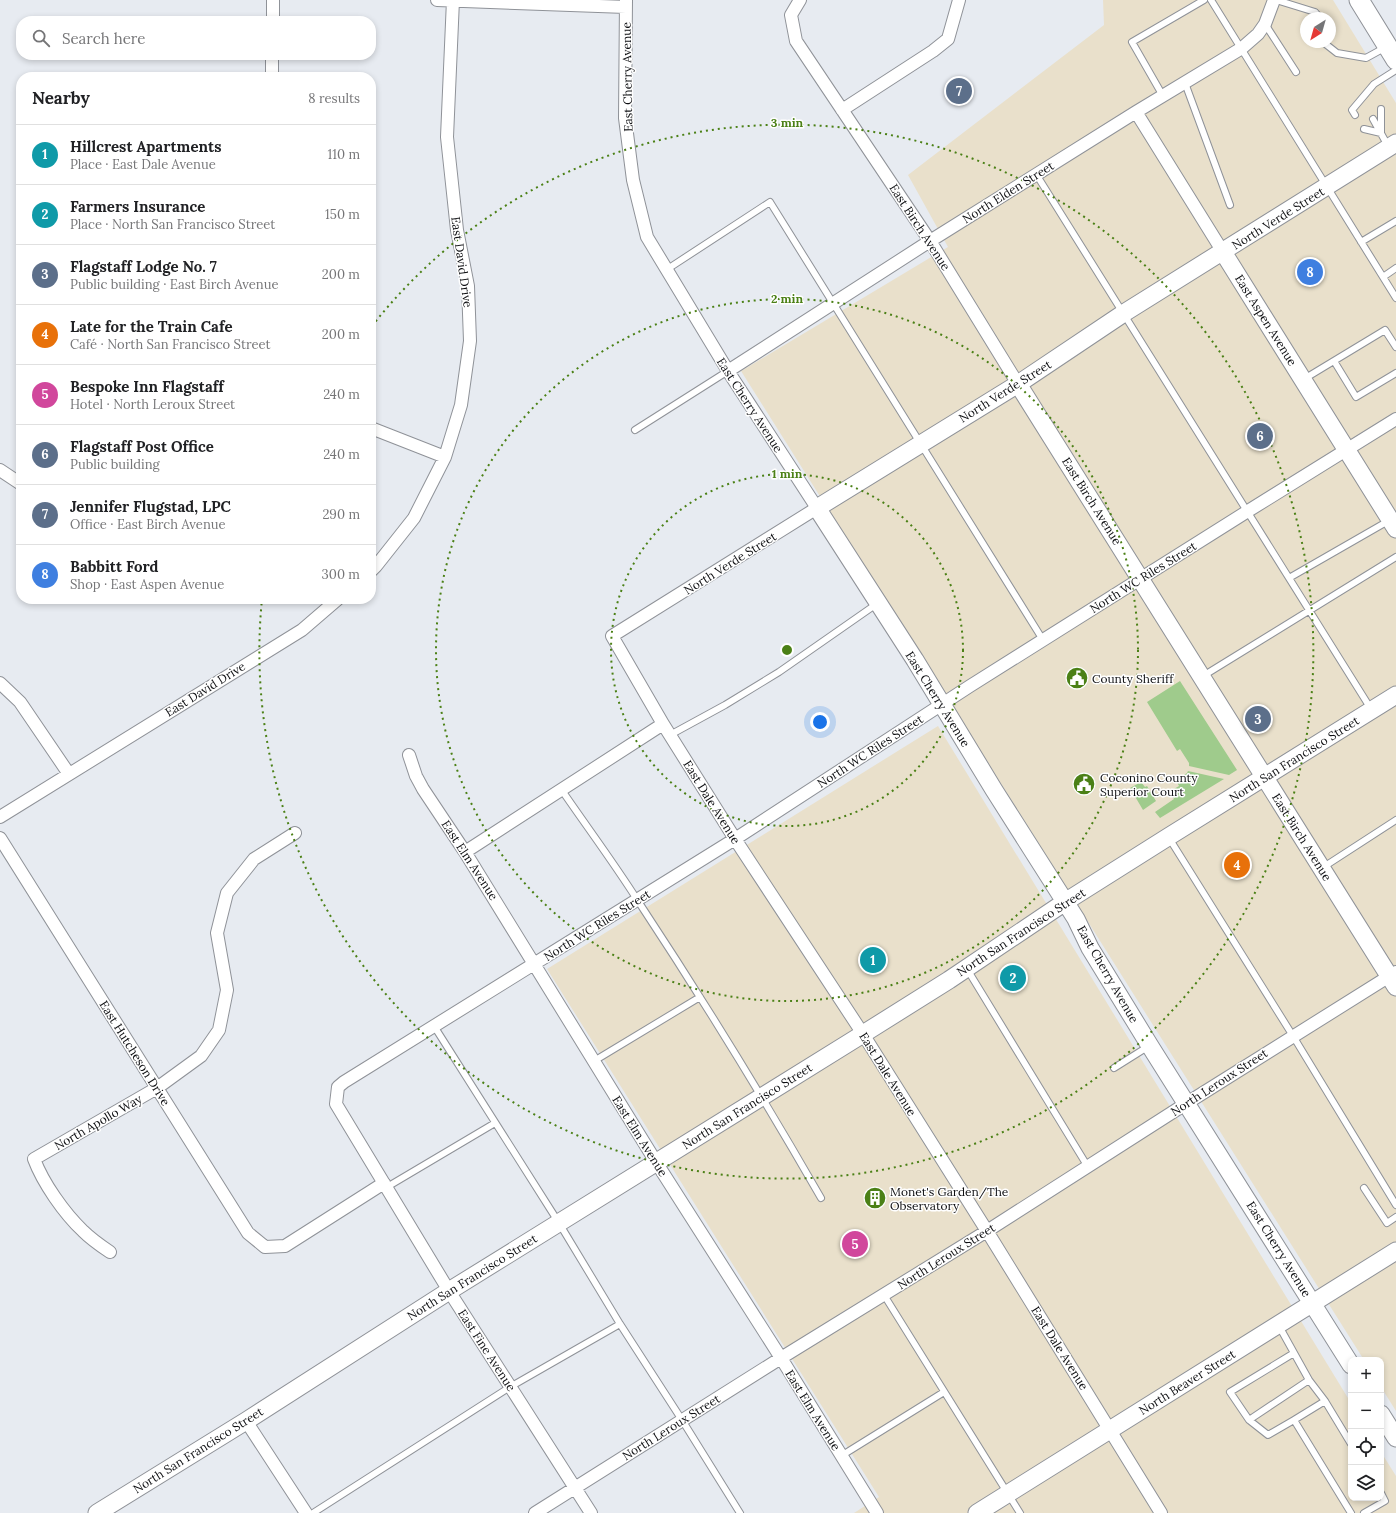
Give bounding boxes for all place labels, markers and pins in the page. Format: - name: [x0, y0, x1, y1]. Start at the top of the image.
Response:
- pin: 7: [946, 76, 972, 106]
- pin: 8: [1297, 257, 1323, 287]
- pin: 6: [1247, 421, 1273, 451]
- centre of rings: [780, 643, 794, 657]
- public building icon: County Sheriff: [1064, 665, 1090, 691]
- place label: County Sheriff: [1092, 671, 1174, 686]
- pin: 3: [1245, 704, 1271, 734]
- place label: Coconino County Superior Court: [1100, 770, 1198, 799]
- public building icon: Coconino County Superior Court: [1071, 771, 1097, 797]
- pin: 4: [1224, 850, 1250, 880]
- pin: 1: [860, 945, 886, 975]
- pin: 2: [1000, 963, 1026, 993]
- place label: Monet's Garden/The Observatory: [890, 1184, 1009, 1213]
- building icon: Monet's Garden/The Observatory: [862, 1185, 888, 1211]
- pin: 5: [842, 1229, 868, 1259]

